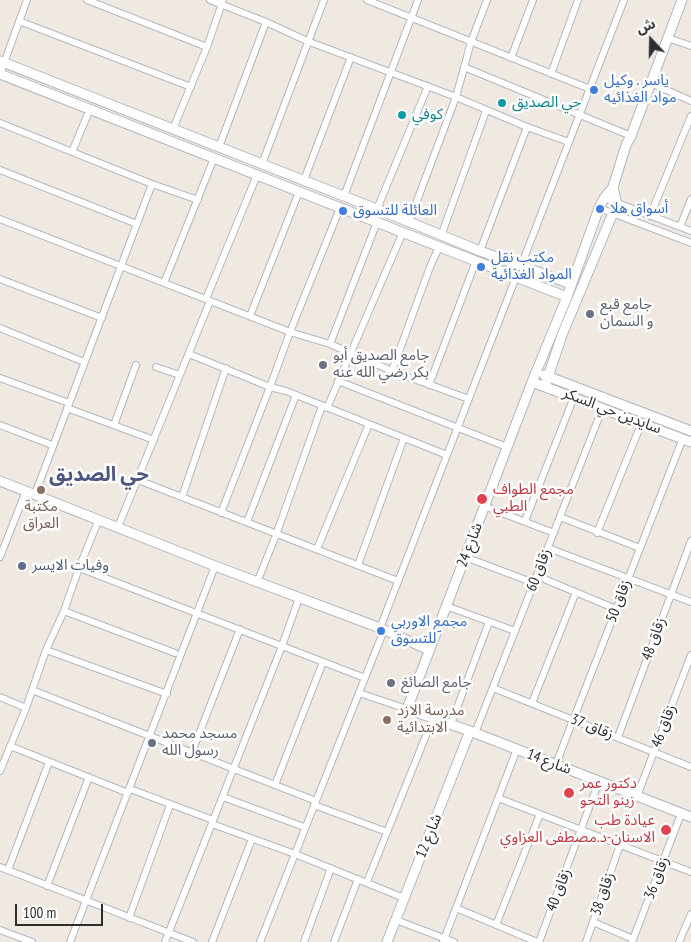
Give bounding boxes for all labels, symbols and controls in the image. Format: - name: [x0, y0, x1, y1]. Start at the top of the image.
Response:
- text: ش: [633, 14, 658, 38]
- north arrow: [626, 15, 676, 65]
- place label: ياسر . وكيل مواد الغذائيه: [604, 72, 677, 107]
- marker: ياسر . وكيل مواد الغذائيه: [588, 84, 600, 96]
- place label: حي الصديق: [512, 94, 581, 112]
- marker: حي الصديق: [496, 97, 508, 109]
- place label: كوفي: [412, 106, 443, 124]
- marker: كوفي: [396, 109, 408, 121]
- place label: أسواق هلا: [610, 200, 668, 218]
- place label: العائلة للتسوق: [353, 202, 437, 220]
- marker: أسواق هلا: [594, 203, 606, 215]
- marker: العائلة للتسوق: [337, 205, 349, 217]
- place label: مكتب نقل المواد الغذائية: [491, 249, 572, 284]
- marker: مكتب نقل المواد الغذائية: [475, 261, 487, 273]
- place label: جامع قبع و السمان: [600, 296, 653, 331]
- marker: جامع قبع و السمان: [584, 308, 596, 320]
- place label: جامع الصديق أبو بكر رضي الله عنه: [333, 347, 429, 382]
- marker: جامع الصديق أبو بكر رضي الله عنه: [317, 359, 329, 371]
- street label: سايدين حي السكر: [560, 384, 664, 438]
- district label: حي الصديق: [49, 463, 149, 487]
- place label: مجمع الطواف الطبي: [493, 481, 574, 516]
- marker: مكتبة العراق: [35, 484, 47, 496]
- marker: مجمع الطواف الطبي: [475, 492, 489, 506]
- place label: مكتبة العراق: [23, 498, 59, 533]
- street label: شارع 24: [453, 520, 487, 570]
- street label: زقاق 60: [523, 546, 555, 594]
- place label: وفيات الايسر: [32, 557, 109, 575]
- marker: وفيات الايسر: [16, 560, 28, 572]
- street label: زقاق 50: [603, 577, 635, 625]
- place label: مجمع الاوربي للتسوق: [391, 613, 467, 648]
- street label: زقاق 48: [638, 615, 670, 663]
- marker: مجمع الاوربي للتسوق: [375, 625, 387, 637]
- place label: جامع الصائغ: [401, 674, 471, 692]
- marker: جامع الصائغ: [385, 677, 397, 689]
- place label: مدرسة الازد الابتدائية: [397, 702, 465, 737]
- street label: زقاق 46: [648, 702, 680, 750]
- street label: زقاق 37: [568, 710, 616, 744]
- marker: مدرسة الازد الابتدائية: [381, 714, 393, 726]
- place label: مسجد محمد رسول الله: [162, 725, 237, 760]
- marker: مسجد محمد رسول الله: [146, 737, 158, 749]
- street label: شارع 14: [524, 745, 574, 779]
- place label: دكتور عمر زينو التحو: [580, 775, 637, 810]
- marker: دكتور عمر زينو التحو: [562, 786, 576, 800]
- street label: شارع 12: [412, 811, 446, 861]
- place label: عيادة طب الاسنان-د.مصطفى العزاوي: [500, 812, 655, 847]
- marker: عيادة طب الاسنان-د.مصطفى العزاوي: [659, 823, 673, 837]
- street label: زقاق 36: [641, 854, 673, 902]
- street label: زقاق 40: [543, 866, 575, 914]
- street label: زقاق 38: [587, 870, 619, 918]
- scale bar: [18, 894, 105, 926]
- text: 100 m: [23, 903, 56, 922]

